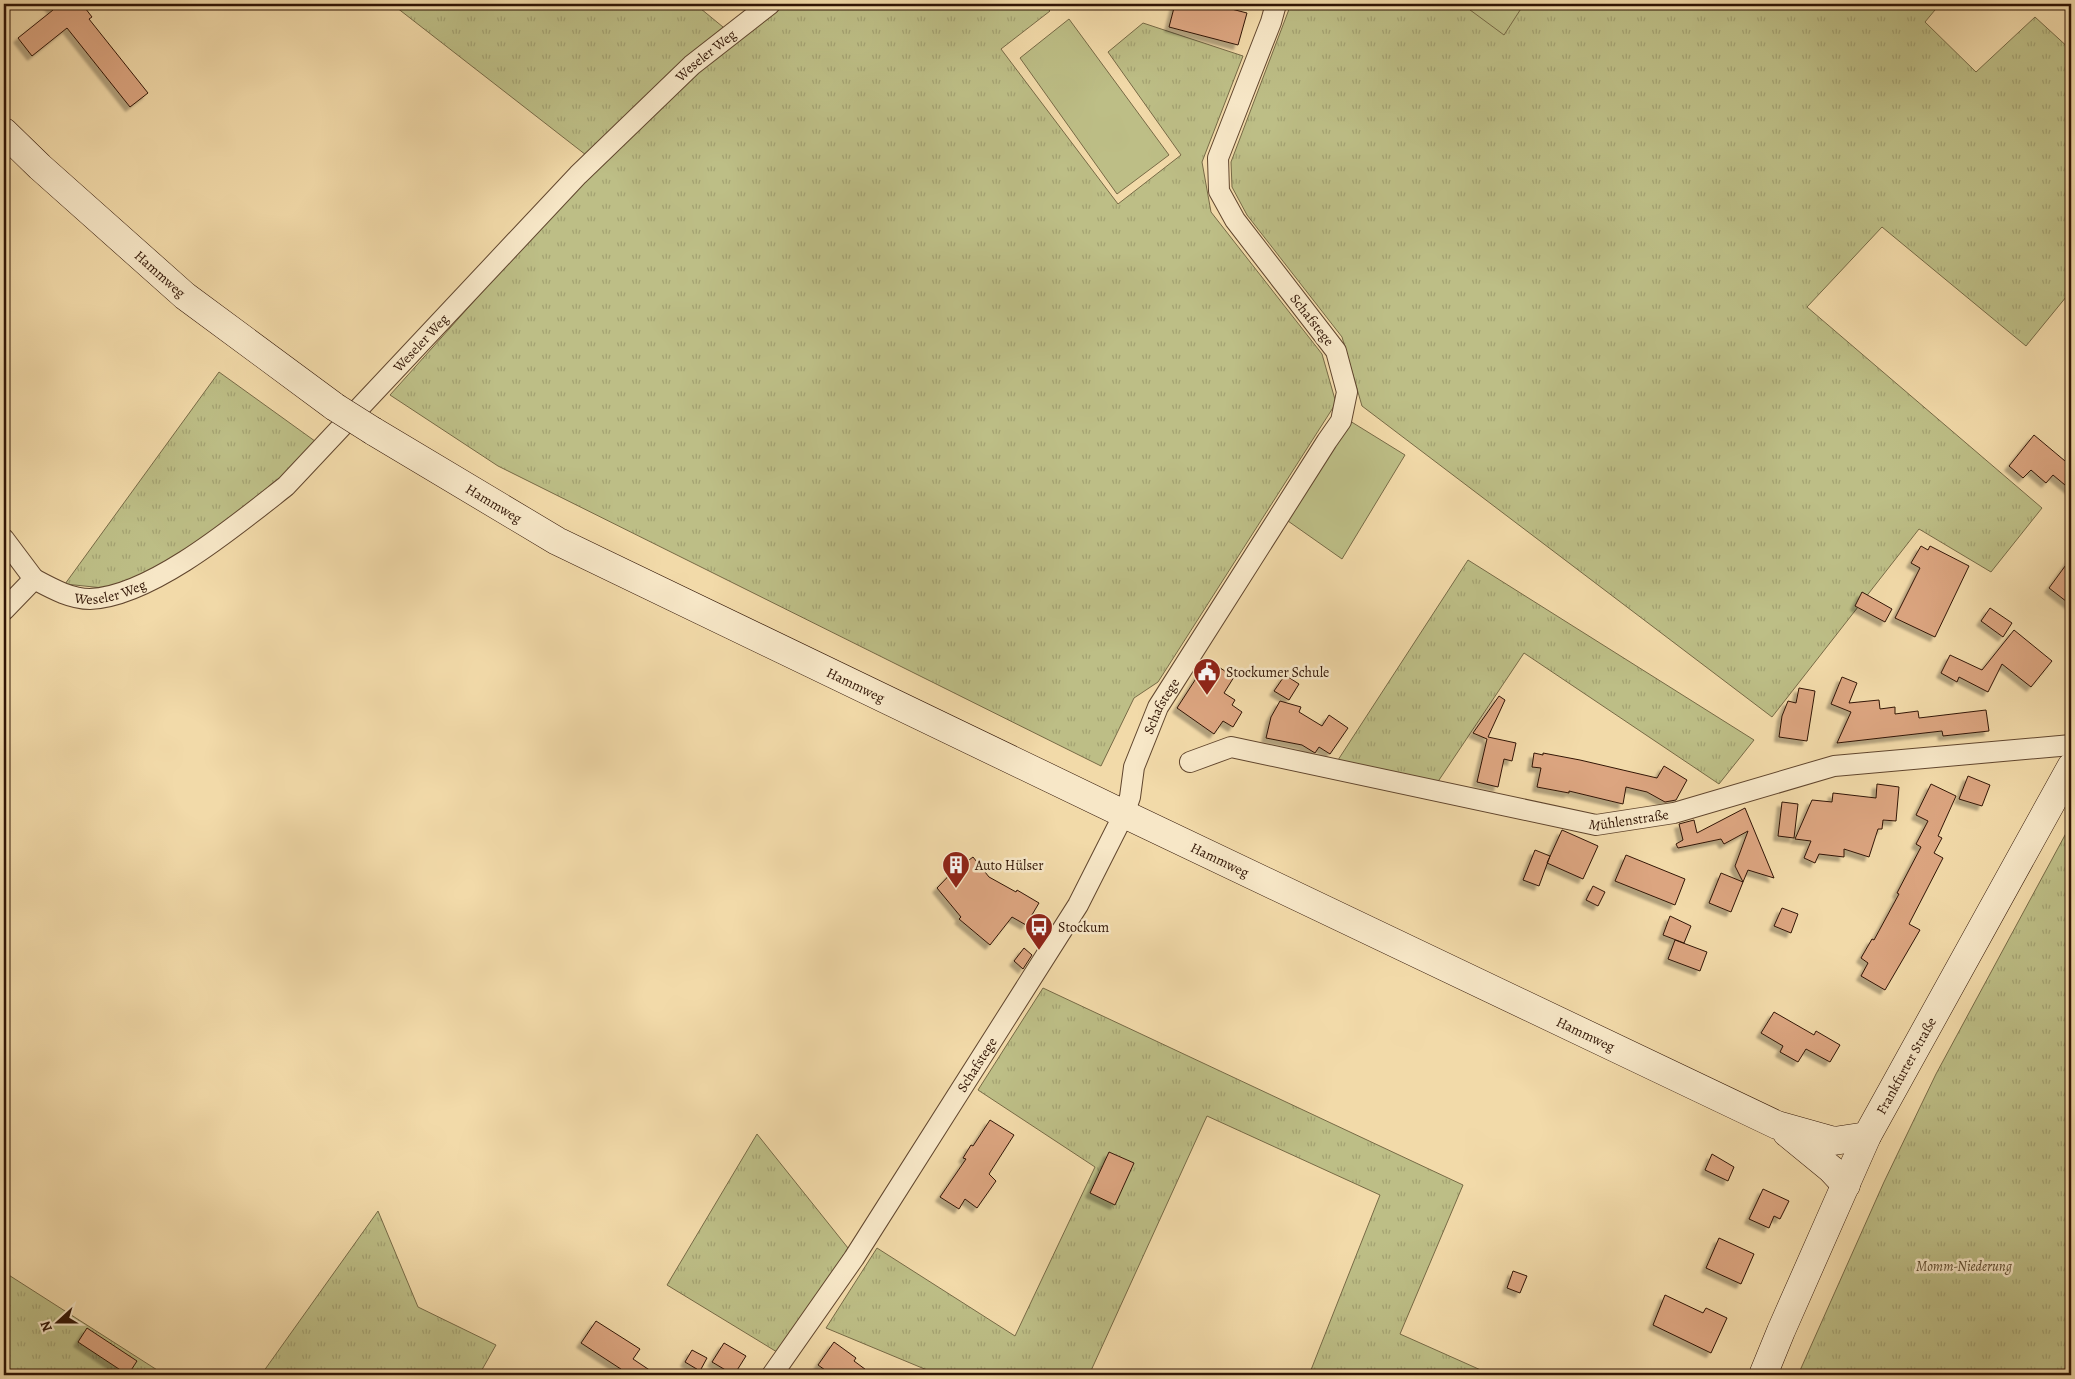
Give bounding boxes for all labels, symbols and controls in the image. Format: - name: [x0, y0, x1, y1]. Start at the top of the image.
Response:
- street label: Weseler Weg: [670, 25, 740, 86]
- street label: Hammweg: [130, 246, 190, 302]
- street label: Schafstege: [1286, 290, 1338, 350]
- street label: Weseler Weg: [388, 309, 453, 377]
- street label: Hammweg: [462, 479, 526, 528]
- street label: Weseler Weg: [72, 575, 149, 609]
- public building icon: Stockumer Schule: [1192, 657, 1222, 696]
- street label: Hammweg: [823, 663, 888, 707]
- place label: Stockumer Schule: [1226, 663, 1329, 682]
- street label: Schafstege: [1139, 674, 1184, 737]
- street label: Mühlenstraße: [1587, 804, 1670, 835]
- street label: Hammweg: [1188, 838, 1252, 882]
- building icon: Auto Hülser: [941, 850, 971, 889]
- place label: Auto Hülser: [974, 856, 1044, 875]
- bus stop icon: Stockum: [1024, 912, 1054, 951]
- place label: Stockum: [1058, 918, 1109, 937]
- street label: Hammweg: [1553, 1012, 1618, 1056]
- street label: Frankfurter Straße: [1871, 1014, 1940, 1118]
- street label: Schafstege: [952, 1034, 1001, 1096]
- park label: Momm-Niederung: [1916, 1257, 2013, 1276]
- north arrow: [32, 1296, 82, 1346]
- text: N: [36, 1318, 57, 1335]

